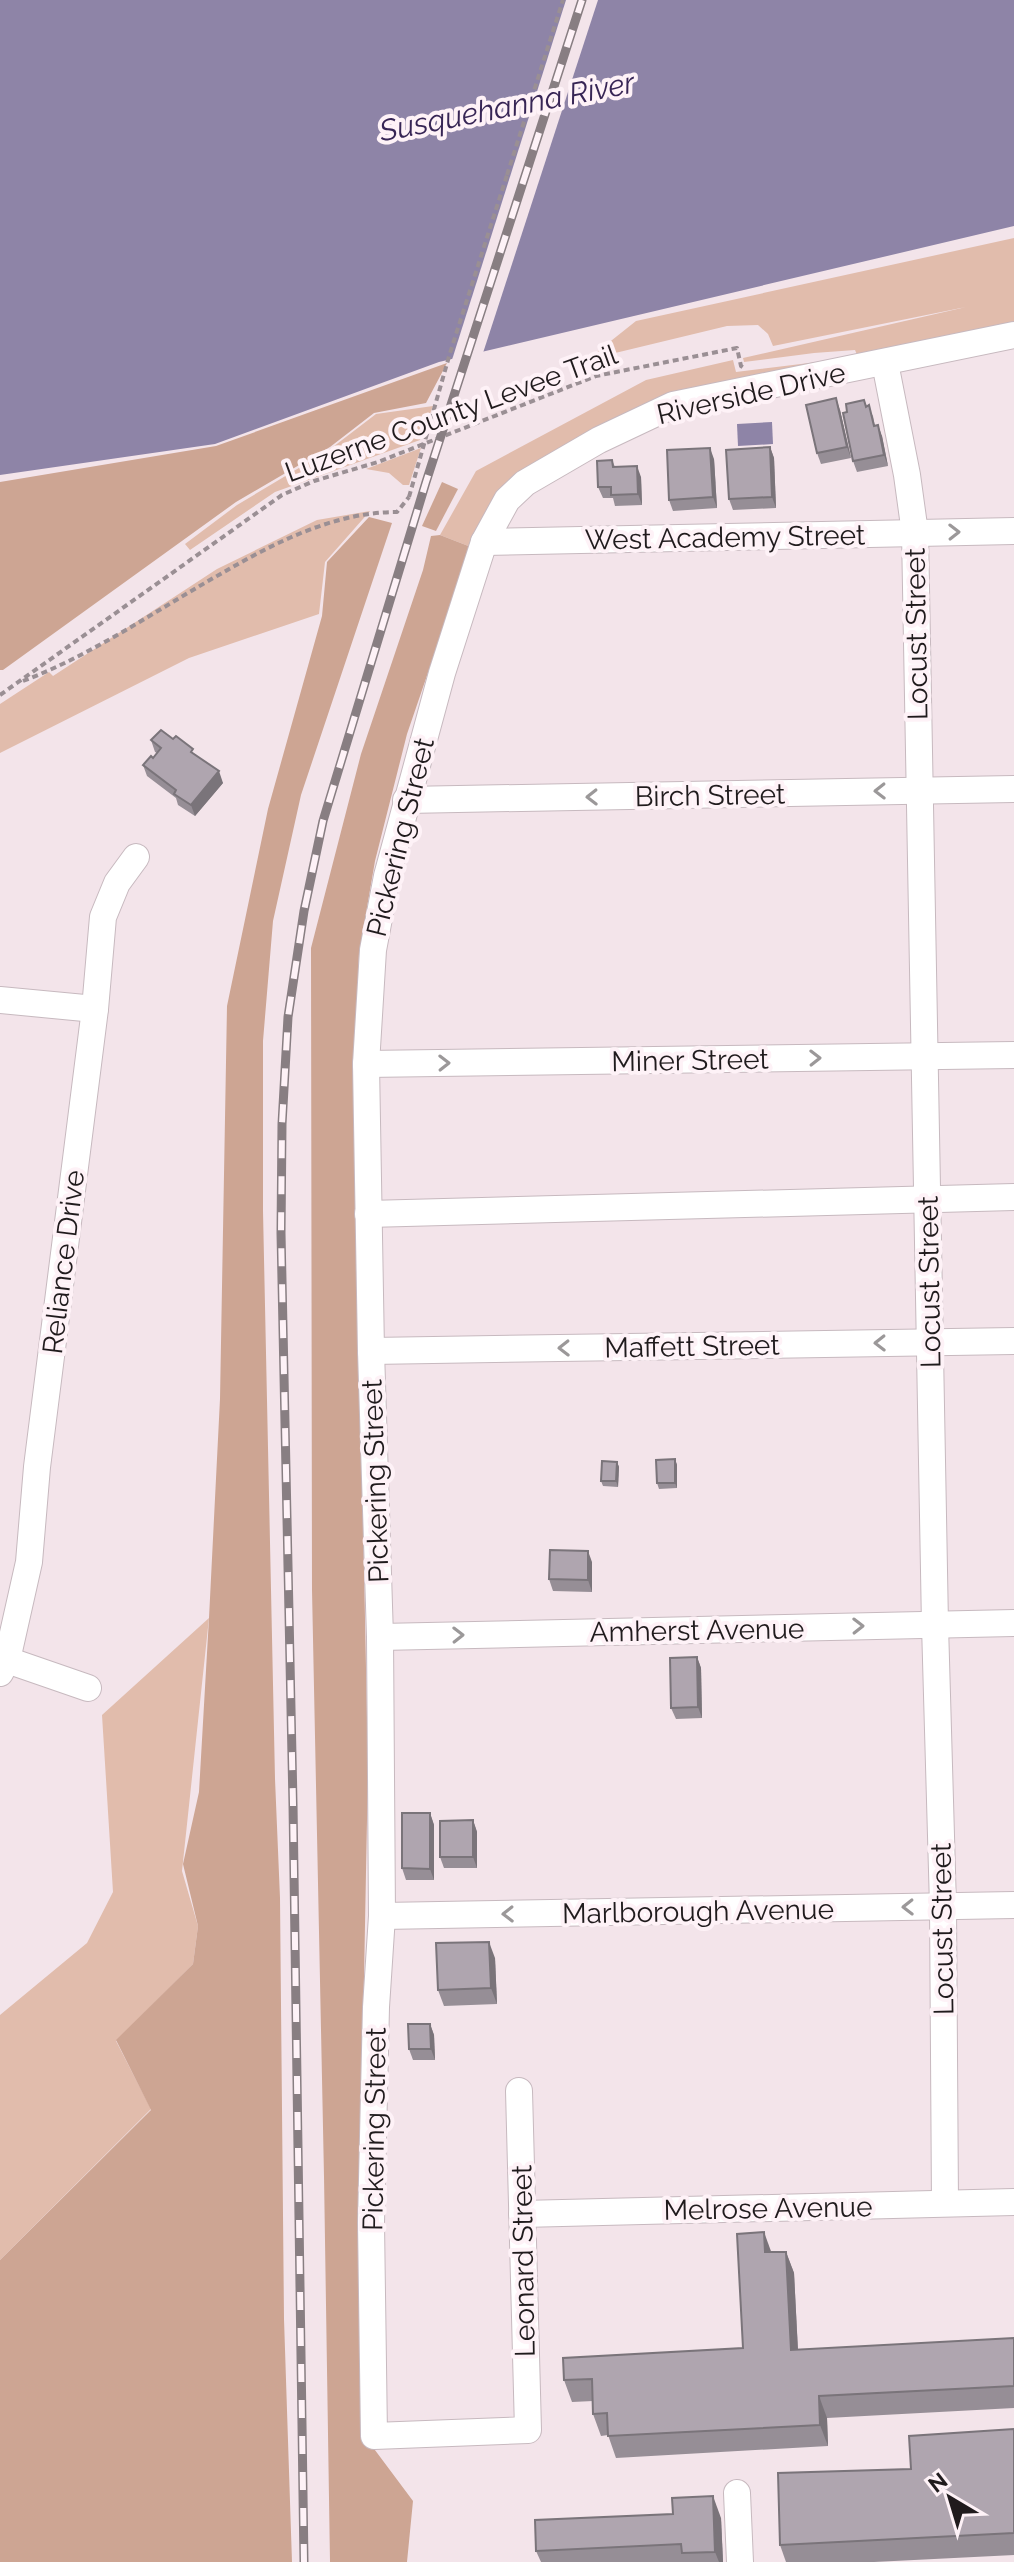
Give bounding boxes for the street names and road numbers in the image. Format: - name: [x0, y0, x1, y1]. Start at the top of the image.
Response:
- street label: Luzerne County Levee Trail: [281, 338, 622, 489]
- street label: Riverside Drive: [654, 356, 849, 431]
- street label: West Academy Street: [584, 519, 866, 556]
- street label: Locust Street: [898, 547, 935, 720]
- street label: Pickering Street: [360, 734, 441, 940]
- street label: Birch Street: [634, 778, 786, 813]
- street label: Miner Street: [611, 1043, 770, 1078]
- street label: Reliance Drive: [36, 1168, 91, 1356]
- street label: Locust Street: [911, 1195, 948, 1368]
- street label: Maffett Street: [604, 1328, 781, 1365]
- street label: Pickering Street: [355, 1378, 396, 1583]
- street label: Amherst Avenue: [589, 1612, 805, 1649]
- street label: Locust Street: [924, 1842, 961, 2015]
- street label: Marlborough Avenue: [562, 1893, 834, 1930]
- street label: Pickering Street: [356, 2026, 393, 2231]
- street label: Leonard Street: [505, 2164, 542, 2357]
- street label: Melrose Avenue: [663, 2190, 873, 2227]

